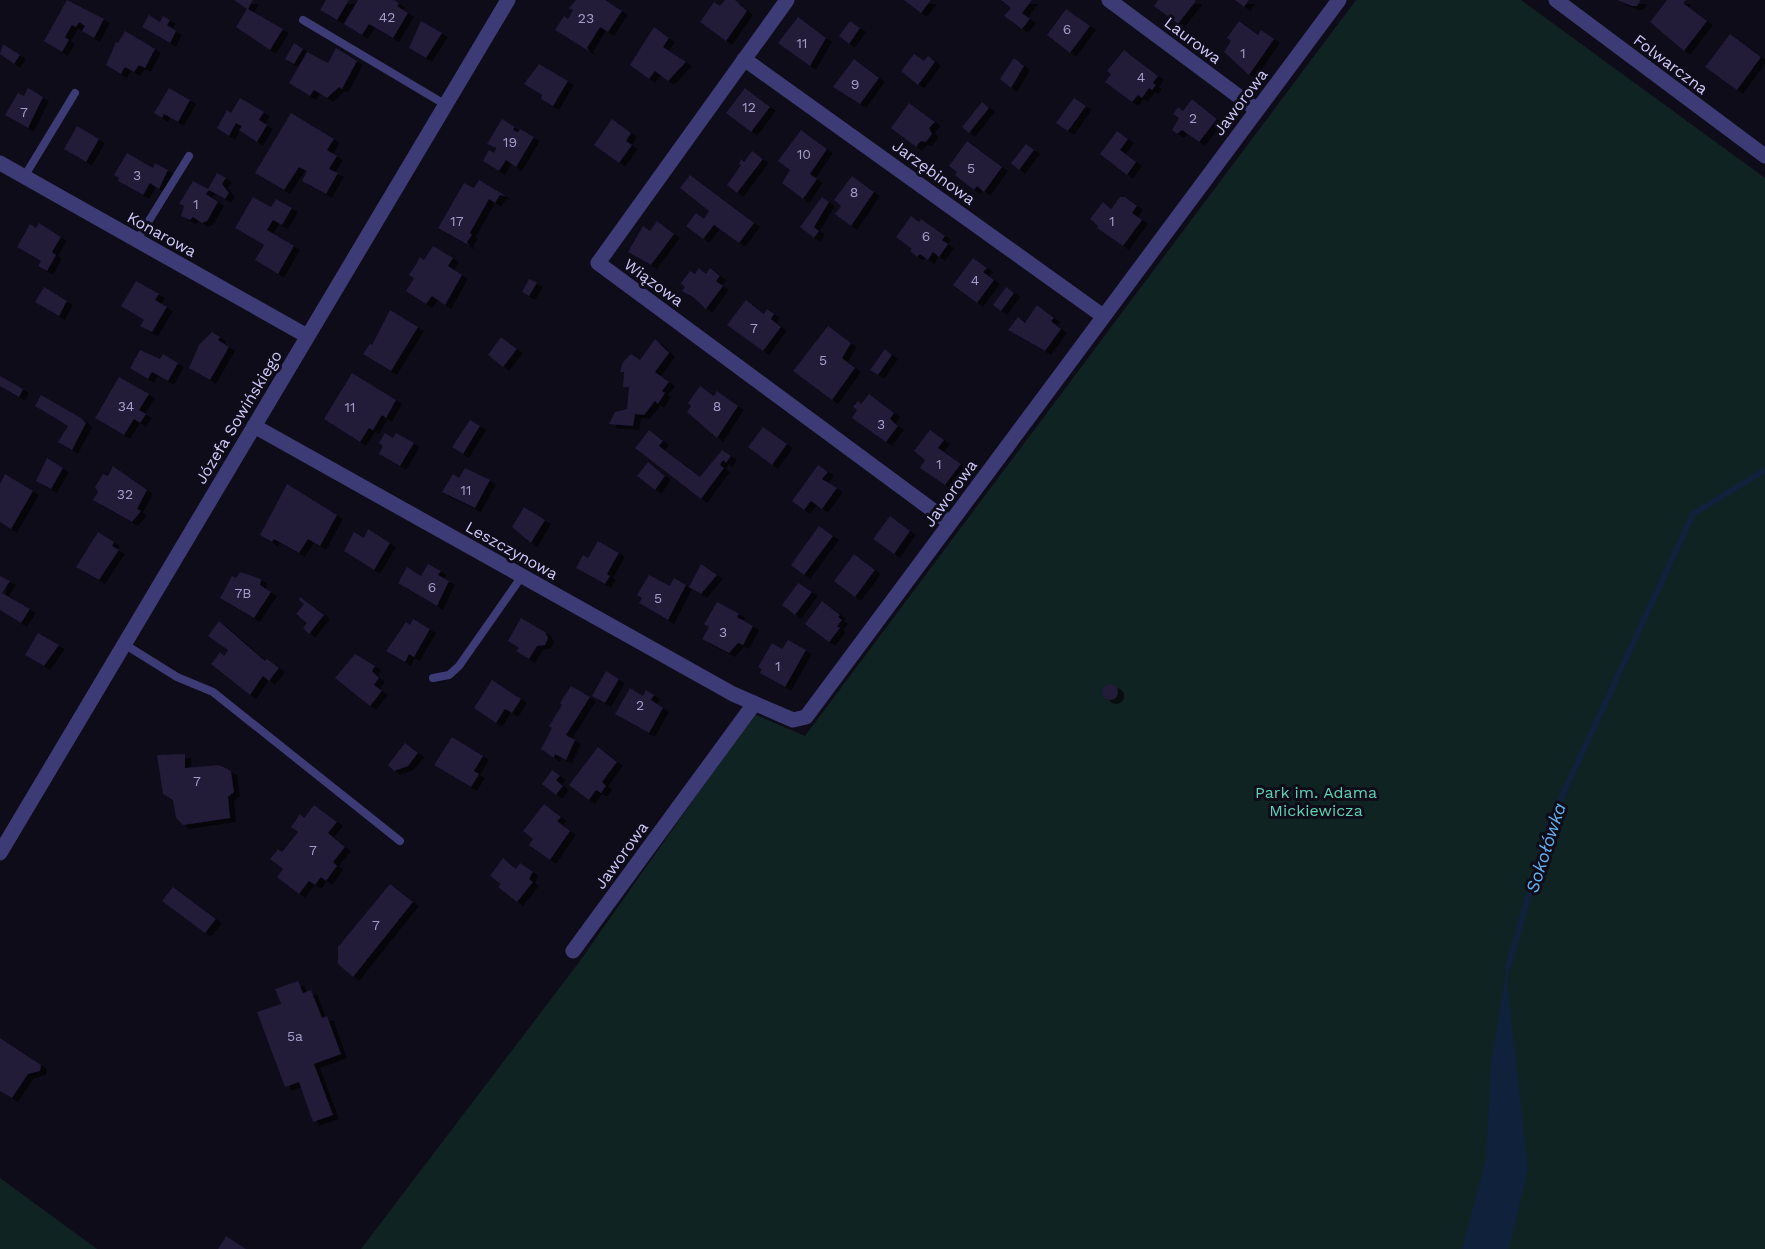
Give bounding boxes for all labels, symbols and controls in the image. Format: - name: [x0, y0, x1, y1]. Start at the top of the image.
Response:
- house number: 42: [379, 9, 395, 25]
- house number: 23: [578, 10, 594, 26]
- street label: Laurowa: [1160, 13, 1225, 68]
- house number: 6: [1063, 21, 1071, 37]
- street label: Folwarczna: [1630, 30, 1712, 98]
- house number: 11: [797, 35, 807, 51]
- house number: 1: [1240, 45, 1246, 61]
- street label: Jaworowa: [1209, 65, 1272, 139]
- house number: 4: [1137, 69, 1145, 85]
- house number: 9: [851, 76, 859, 92]
- house number: 12: [742, 99, 756, 115]
- house number: 7: [20, 104, 28, 120]
- house number: 2: [1189, 110, 1197, 126]
- house number: 19: [503, 134, 517, 150]
- street label: Jarzębinowa: [889, 136, 979, 209]
- house number: 10: [797, 146, 811, 162]
- house number: 5: [967, 160, 975, 176]
- house number: 3: [133, 167, 141, 183]
- house number: 8: [850, 184, 858, 200]
- house number: 1: [193, 196, 199, 212]
- street label: Konarowa: [124, 208, 200, 261]
- house number: 17: [450, 213, 464, 229]
- house number: 1: [1109, 213, 1115, 229]
- house number: 6: [922, 228, 930, 244]
- street label: Wiązowa: [620, 255, 687, 310]
- house number: 4: [971, 272, 979, 288]
- house number: 7: [750, 320, 758, 336]
- street label: Józefa Sowińskiego: [191, 347, 286, 487]
- house number: 5: [819, 352, 827, 368]
- house number: 34: [118, 398, 134, 414]
- house number: 8: [713, 398, 721, 414]
- house number: 11: [345, 399, 355, 415]
- house number: 3: [877, 416, 885, 432]
- street label: Jaworowa: [920, 456, 981, 531]
- house number: 1: [936, 456, 942, 472]
- house number: 11: [461, 482, 471, 498]
- house number: 32: [117, 486, 133, 502]
- street label: Leszczynowa: [462, 517, 561, 584]
- house number: 6: [428, 579, 436, 595]
- house number: 7B: [235, 585, 252, 601]
- house number: 5: [654, 590, 662, 606]
- house number: 3: [719, 624, 727, 640]
- house number: 1: [775, 658, 781, 674]
- house number: 2: [636, 697, 644, 713]
- house number: 7: [193, 773, 201, 789]
- park label: Park im. Adama Mickiewicza: [1255, 783, 1377, 820]
- water label: Sokołówka: [1521, 800, 1570, 896]
- street label: Jaworowa: [591, 818, 652, 893]
- house number: 7: [309, 842, 317, 858]
- house number: 7: [372, 917, 380, 933]
- house number: 5a: [287, 1028, 303, 1044]

